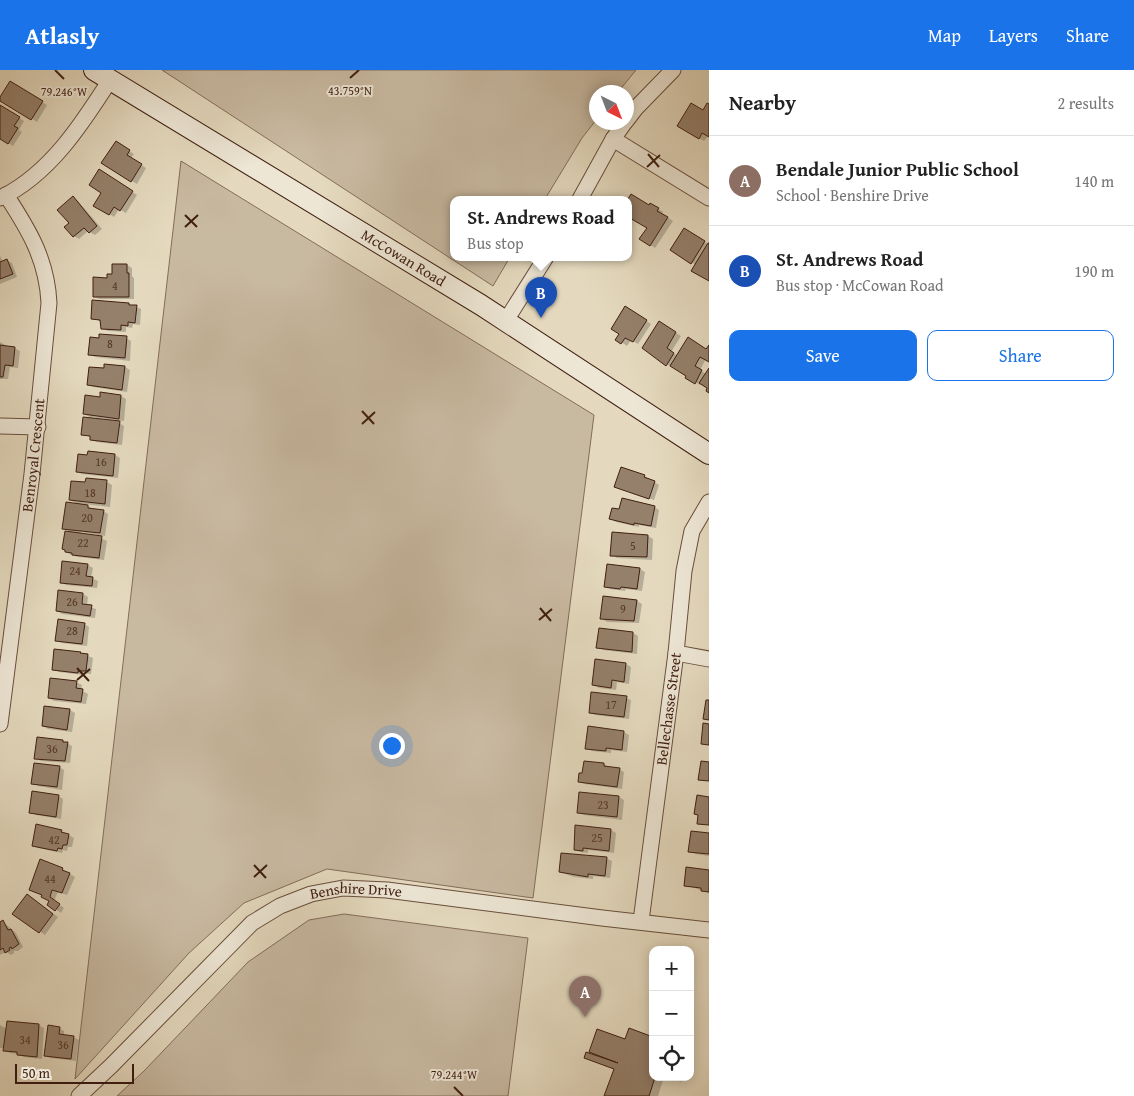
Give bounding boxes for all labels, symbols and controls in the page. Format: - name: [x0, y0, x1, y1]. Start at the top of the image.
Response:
- text: Atlasly: [25, 18, 99, 53]
- text: Map: [928, 22, 961, 49]
- text: Layers: [989, 22, 1038, 49]
- text: Share: [1066, 22, 1109, 49]
- text: 43.759°N: [328, 82, 372, 99]
- text: 79.246°W: [41, 83, 88, 100]
- north arrow: [589, 85, 634, 130]
- text: Nearby: [729, 87, 796, 118]
- text: 2 results: [1057, 91, 1114, 115]
- text: Bendale Junior Public School: [776, 155, 1019, 183]
- text: A: [740, 169, 750, 193]
- text: 140 m: [1074, 169, 1114, 193]
- text: School · Benshire Drive: [776, 183, 929, 207]
- popup: [450, 196, 632, 261]
- text: St. Andrews Road: [467, 203, 615, 231]
- street label: McCowan Road: [358, 224, 450, 291]
- text: Bus stop: [467, 231, 524, 255]
- text: St. Andrews Road: [776, 245, 923, 273]
- text: B: [740, 259, 750, 283]
- text: 190 m: [1074, 259, 1114, 283]
- text: Bus stop · McCowan Road: [776, 273, 944, 297]
- house number: 4: [112, 277, 118, 294]
- pin: B: [525, 277, 557, 318]
- button: Save: [729, 330, 917, 381]
- button: Share: [927, 330, 1114, 381]
- house number: 8: [107, 335, 113, 352]
- street label: Benroyal Crescent: [16, 397, 50, 513]
- house number: 16: [95, 453, 107, 470]
- house number: 18: [84, 484, 96, 501]
- house number: 20: [81, 509, 93, 526]
- house number: 22: [77, 534, 89, 551]
- house number: 5: [630, 537, 636, 554]
- house number: 24: [69, 562, 81, 579]
- house number: 26: [66, 593, 78, 610]
- house number: 9: [620, 600, 626, 617]
- house number: 28: [66, 622, 78, 639]
- street label: Bellechasse Street: [650, 651, 686, 766]
- house number: 17: [605, 696, 617, 713]
- your location: [379, 733, 405, 759]
- house number: 36: [46, 740, 58, 757]
- house number: 23: [597, 796, 609, 813]
- house number: 25: [591, 829, 603, 846]
- house number: 42: [48, 831, 60, 848]
- house number: 44: [44, 870, 56, 887]
- street label: Benshire Drive: [308, 877, 403, 904]
- map controls: [649, 946, 694, 1081]
- button: +: [649, 946, 694, 991]
- pin: A: [569, 976, 601, 1017]
- button: −: [649, 991, 694, 1036]
- house number: 34: [19, 1031, 31, 1048]
- house number: 36: [57, 1036, 69, 1053]
- button: locate: [649, 1036, 694, 1081]
- scale bar: [15, 1061, 134, 1084]
- text: 50 m: [22, 1063, 50, 1083]
- text: 79.244°W: [431, 1066, 478, 1083]

